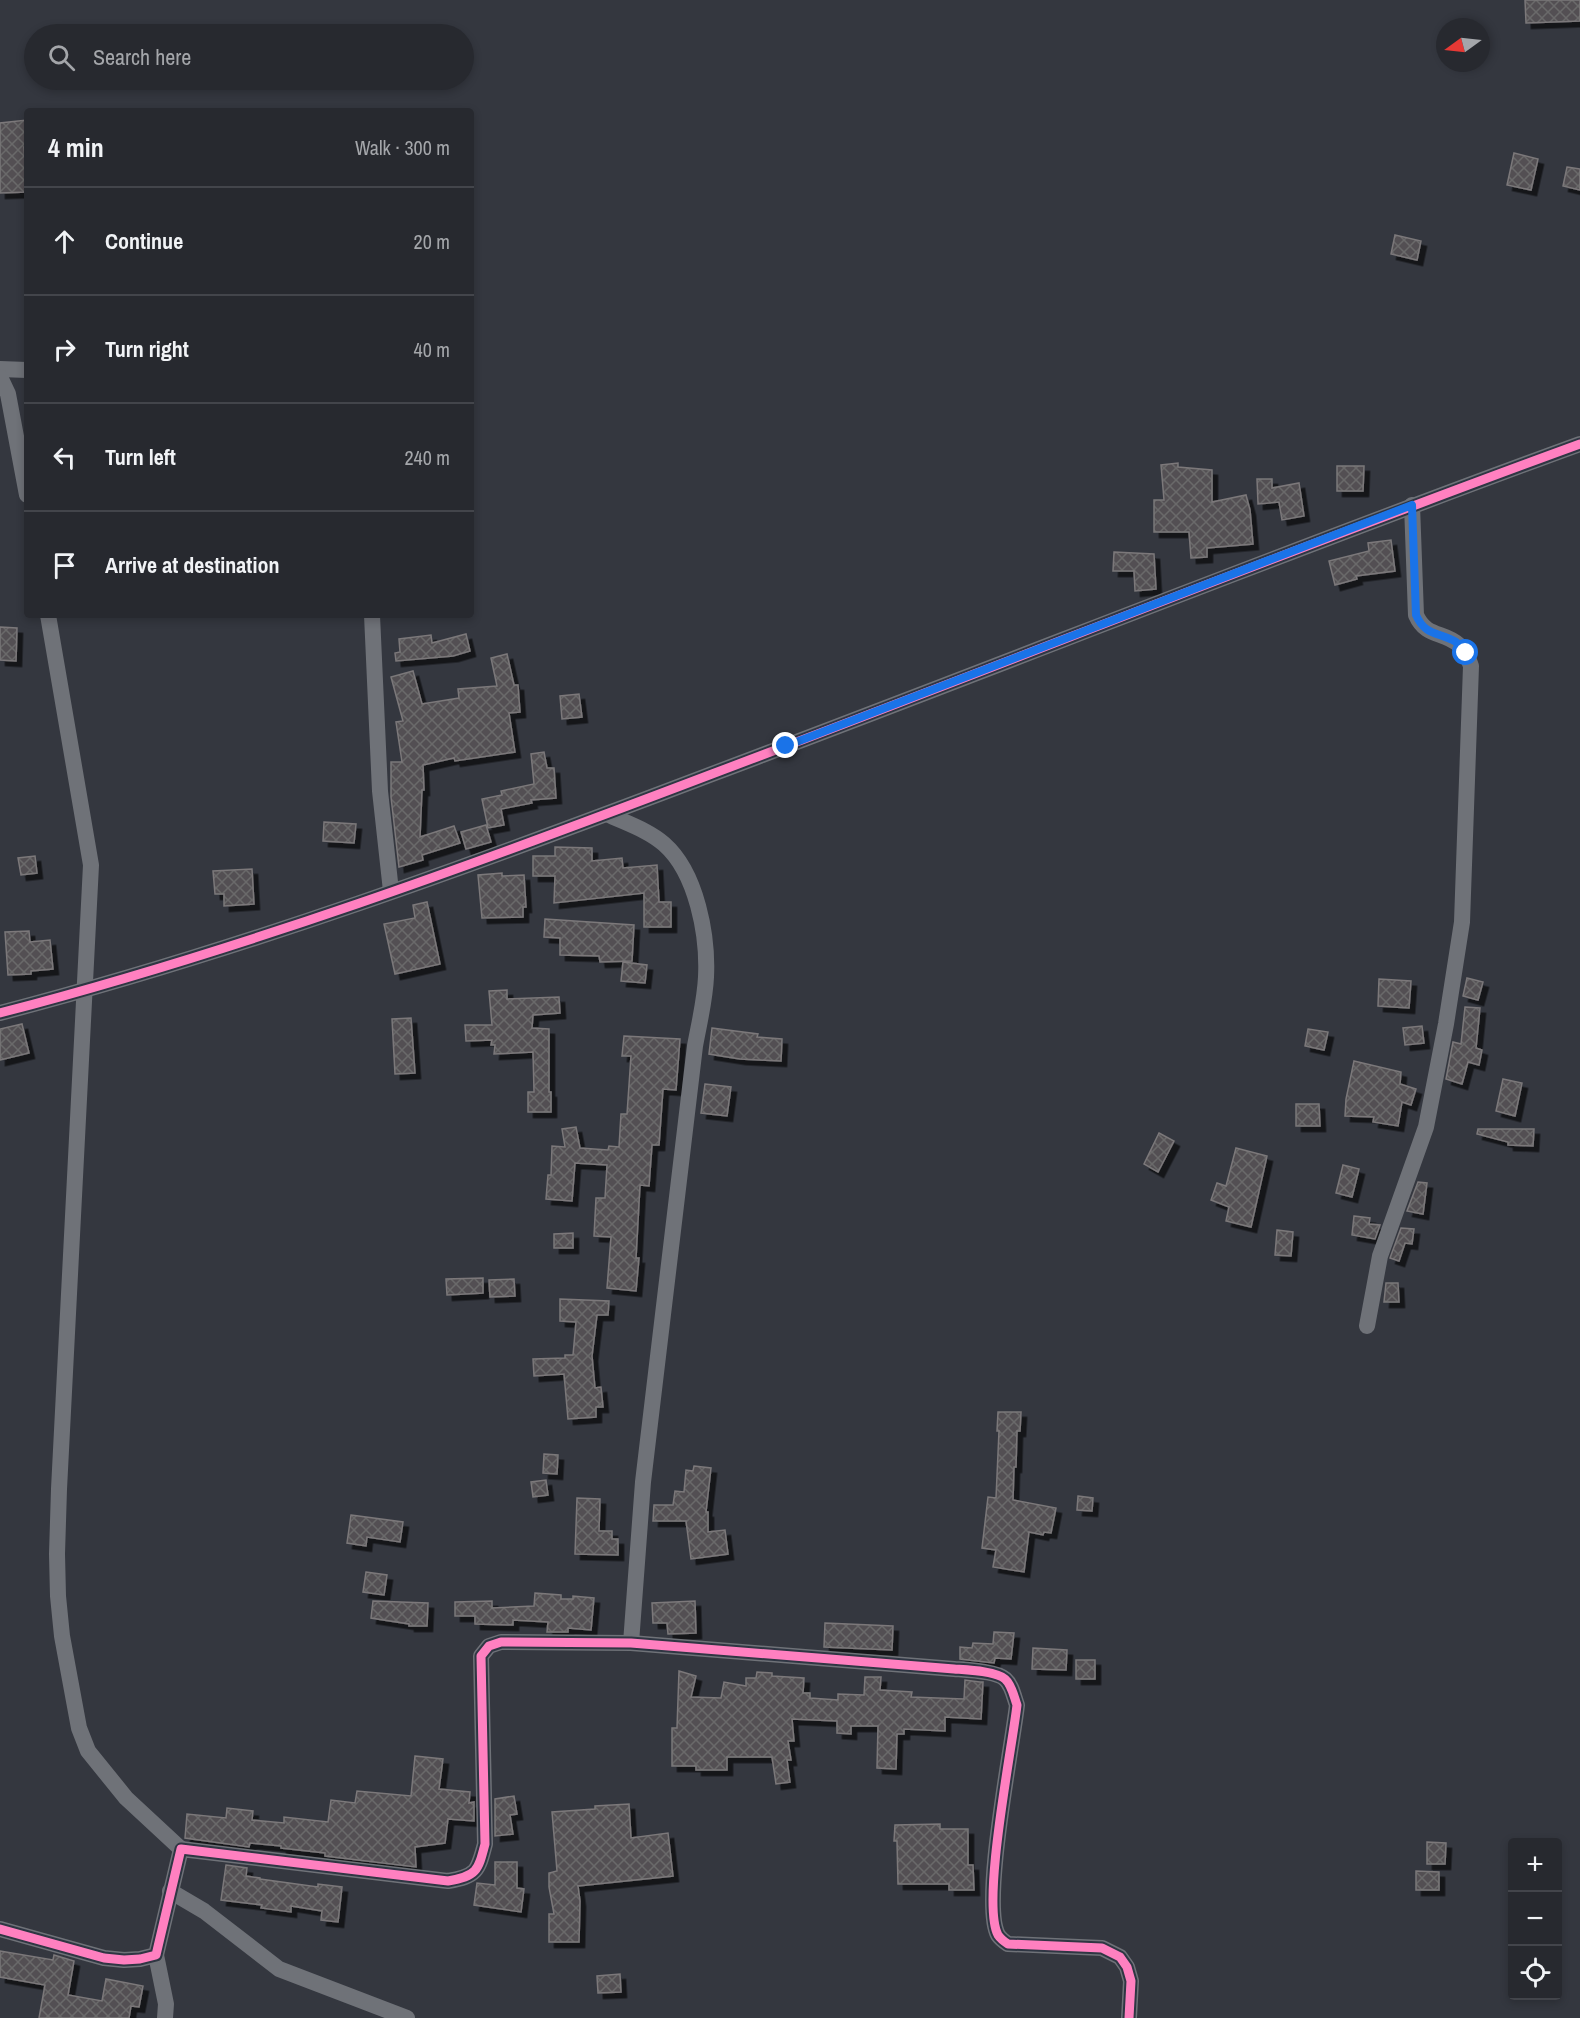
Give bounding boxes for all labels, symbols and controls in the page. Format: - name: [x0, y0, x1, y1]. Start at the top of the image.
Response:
- north arrow: [1436, 18, 1490, 72]
- search box: [24, 24, 474, 90]
- icon: search: [45, 41, 78, 74]
- text: Search here: [93, 42, 191, 72]
- text: 4 min: [48, 130, 104, 165]
- text: Walk · 300 m: [355, 134, 450, 161]
- icon: ahead: [48, 225, 81, 258]
- text: Continue: [105, 226, 183, 256]
- text: 20 m: [414, 228, 450, 255]
- icon: right: [48, 333, 81, 366]
- text: Turn right: [105, 334, 189, 364]
- text: 40 m: [414, 336, 450, 363]
- icon: left: [48, 441, 81, 474]
- text: Turn left: [105, 442, 176, 472]
- text: 240 m: [404, 444, 450, 471]
- icon: arrive: [48, 549, 81, 582]
- text: Arrive at destination: [105, 550, 279, 580]
- route start: [1452, 639, 1478, 665]
- route end: [772, 732, 798, 758]
- map controls: [1508, 1838, 1562, 2000]
- button: +: [1508, 1838, 1562, 1892]
- button: −: [1508, 1892, 1562, 1946]
- button: locate: [1508, 1946, 1562, 2000]

